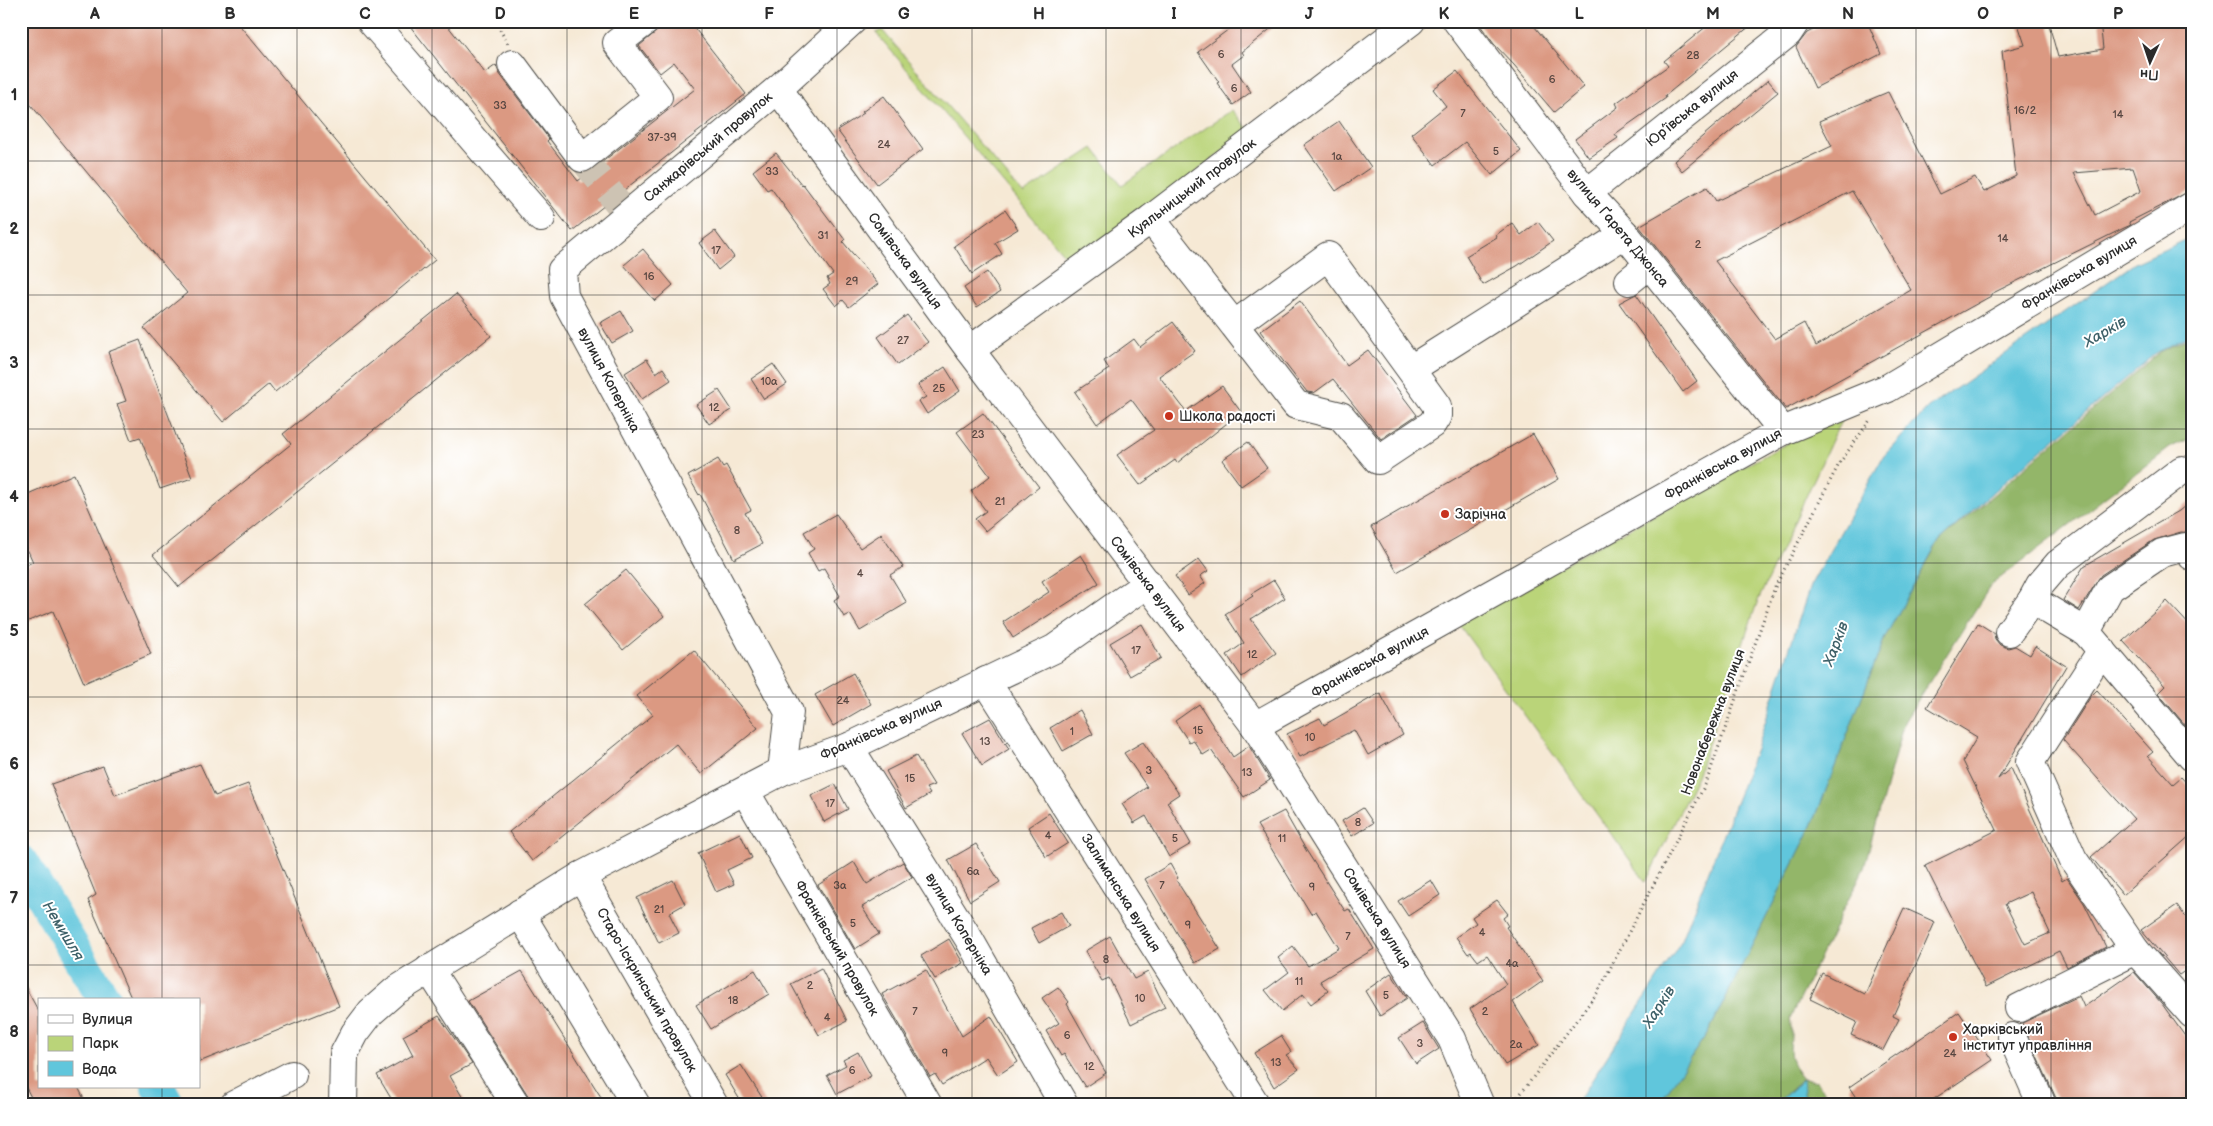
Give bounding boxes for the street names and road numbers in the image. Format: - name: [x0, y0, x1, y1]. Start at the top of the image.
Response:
- street label: Юр’ївська вулиця: [1643, 66, 1742, 150]
- street label: Санжарівський провулок: [640, 88, 776, 206]
- street label: Куяльницький провулок: [1125, 134, 1260, 242]
- street label: вулиця Ґарета Джонса: [1563, 165, 1673, 291]
- street label: Сомівська вулиця: [864, 209, 946, 313]
- street label: Франківська вулиця: [2018, 232, 2140, 314]
- street label: вулиця Коперніка: [574, 325, 644, 436]
- street label: Франківська вулиця: [1661, 425, 1785, 503]
- street label: Сомівська вулиця: [1106, 533, 1190, 635]
- street label: Франківська вулиця: [1308, 623, 1432, 701]
- street label: Новонабережна вулиця: [1677, 646, 1749, 797]
- street label: Франківська вулиця: [817, 694, 945, 764]
- street label: Залиманська вулиця: [1078, 831, 1164, 955]
- street label: Сомівська вулиця: [1339, 865, 1415, 972]
- street label: вулиця Коперніка: [922, 870, 997, 979]
- street label: Франківський провулок: [791, 877, 883, 1019]
- street label: Старо-Іскринський провулок: [593, 905, 701, 1076]

